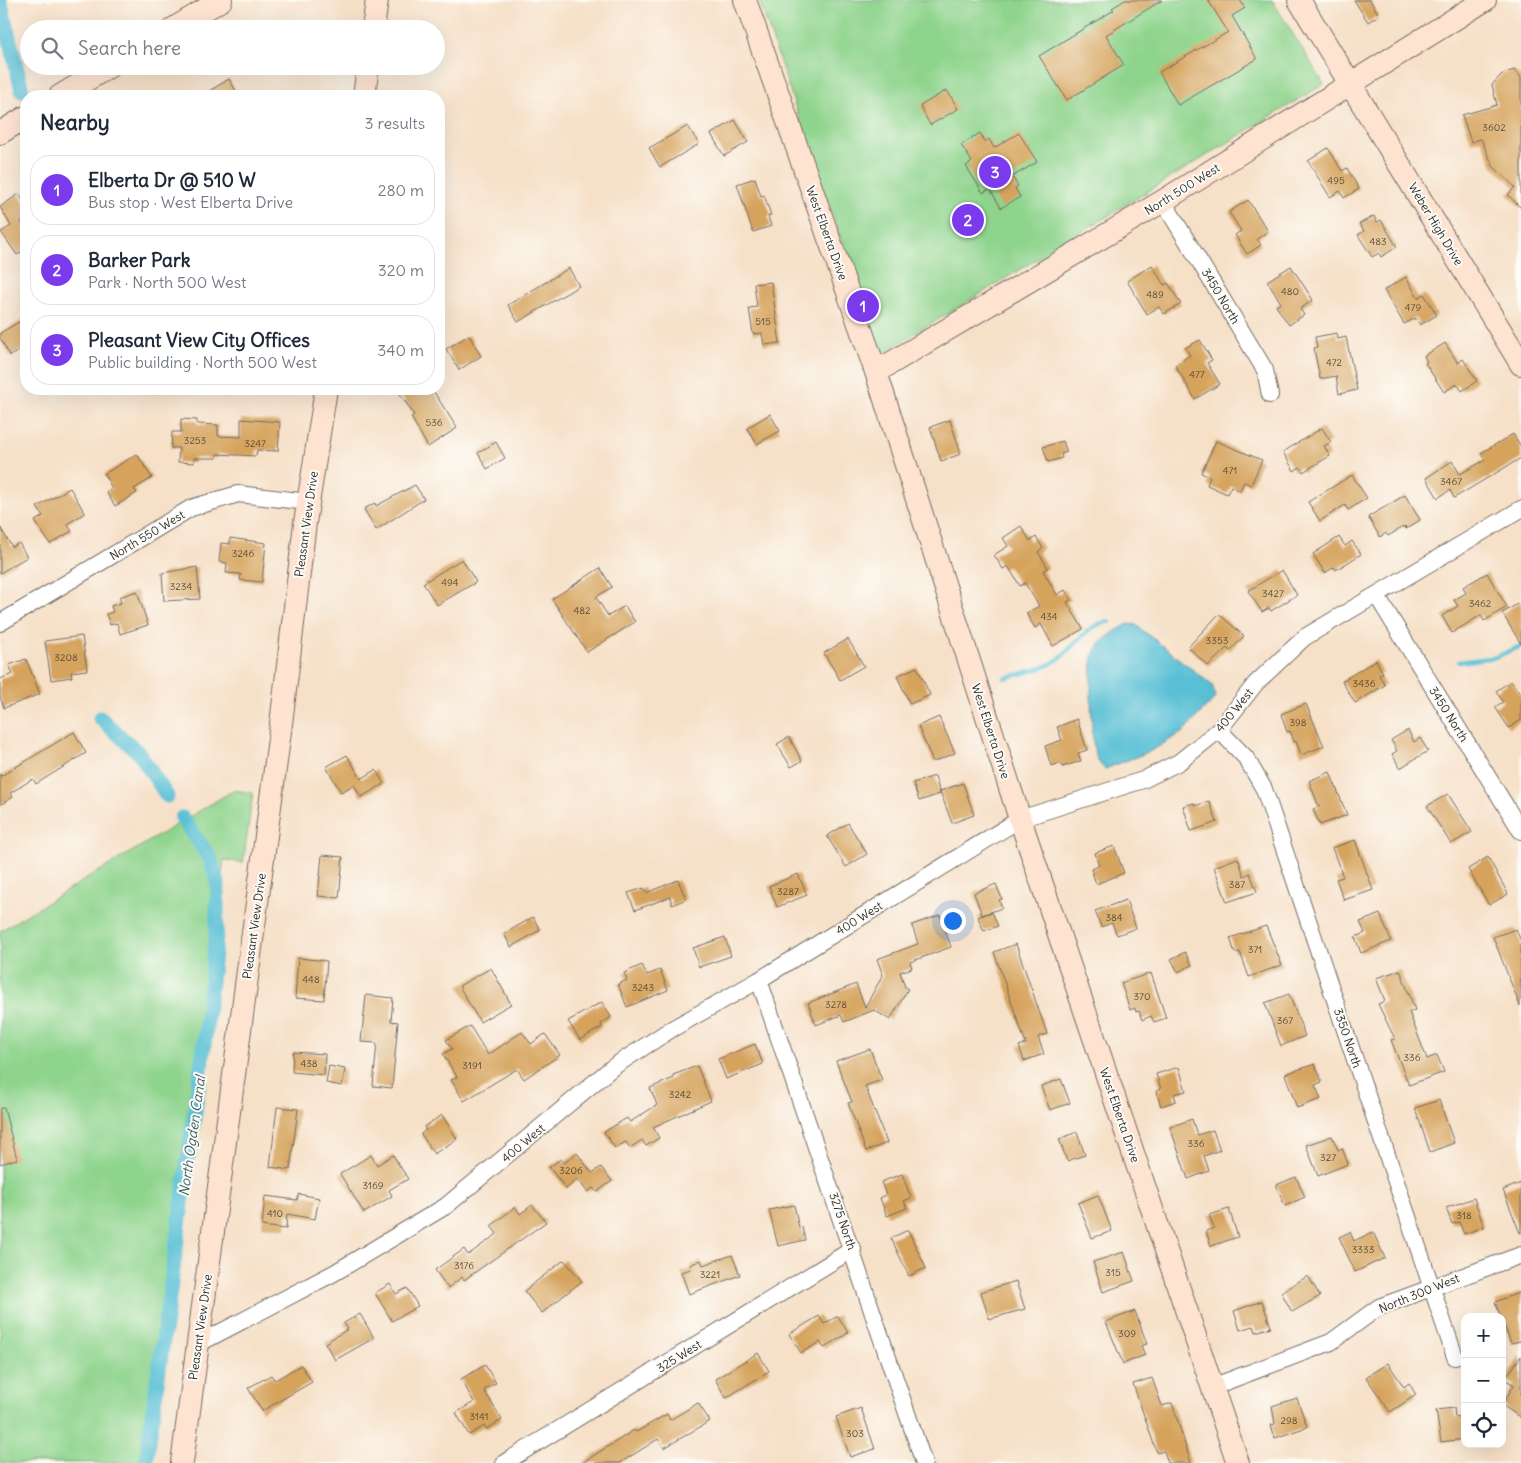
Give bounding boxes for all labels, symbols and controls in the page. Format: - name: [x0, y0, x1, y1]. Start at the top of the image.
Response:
- search box: [20, 20, 445, 75]
- icon: search: [38, 34, 66, 62]
- text: Search here: [78, 36, 181, 60]
- text: Nearby: [40, 109, 110, 136]
- text: 3 results: [365, 113, 425, 133]
- house number: 3602: [1482, 121, 1506, 134]
- pin: 3: [979, 153, 1011, 191]
- street label: North 500 West: [1142, 160, 1222, 218]
- text: Elberta Dr @ 510 W: [88, 168, 256, 192]
- house number: 495: [1327, 174, 1345, 187]
- text: 1: [54, 180, 60, 200]
- text: 280 m: [378, 180, 424, 200]
- street label: Weber High Drive: [1405, 180, 1467, 268]
- street label: West Elberta Drive: [803, 184, 851, 282]
- text: Bus stop · West Elberta Drive: [88, 192, 293, 212]
- pin: 2: [952, 201, 984, 239]
- house number: 483: [1369, 235, 1387, 248]
- text: Barker Park: [88, 248, 190, 272]
- text: 2: [53, 260, 61, 280]
- text: 320 m: [378, 260, 424, 280]
- street label: 3450 North: [1199, 265, 1243, 327]
- text: Park · North 500 West: [88, 272, 246, 292]
- house number: 480: [1281, 285, 1299, 298]
- pin: 1: [847, 287, 879, 325]
- house number: 489: [1146, 288, 1164, 301]
- house number: 479: [1405, 301, 1421, 314]
- house number: 515: [755, 315, 771, 328]
- text: Pleasant View City Offices: [88, 328, 310, 352]
- text: 3: [52, 340, 62, 360]
- text: 340 m: [377, 340, 424, 360]
- text: Public building · North 500 West: [88, 352, 317, 372]
- house number: 472: [1326, 356, 1343, 369]
- house number: 477: [1189, 368, 1205, 381]
- house number: 536: [425, 416, 443, 429]
- house number: 3253: [184, 434, 207, 447]
- house number: 3247: [244, 437, 266, 450]
- house number: 471: [1223, 464, 1237, 477]
- street label: Pleasant View Drive: [291, 470, 321, 578]
- house number: 3467: [1440, 475, 1462, 488]
- street label: North 550 West: [107, 507, 187, 563]
- house number: 3246: [232, 547, 254, 560]
- house number: 494: [441, 576, 459, 589]
- house number: 3234: [170, 580, 193, 593]
- house number: 3427: [1262, 587, 1284, 600]
- house number: 3462: [1469, 597, 1492, 610]
- house number: 482: [573, 604, 591, 617]
- house number: 434: [1040, 610, 1058, 623]
- house number: 3353: [1206, 634, 1229, 647]
- house number: 3208: [54, 651, 78, 664]
- house number: 3436: [1353, 677, 1376, 690]
- street label: West Elberta Drive: [969, 682, 1013, 780]
- street label: 3450 North: [1426, 684, 1472, 744]
- street label: 400 West: [1212, 685, 1256, 735]
- house number: 398: [1289, 716, 1307, 729]
- street label: Pleasant View Drive: [239, 872, 269, 980]
- house number: 387: [1229, 878, 1245, 891]
- house number: 3287: [777, 885, 799, 898]
- street label: 400 West: [833, 898, 885, 938]
- your location: [940, 908, 966, 934]
- house number: 384: [1105, 911, 1123, 924]
- house number: 371: [1248, 943, 1262, 956]
- house number: 448: [302, 973, 320, 986]
- house number: 3243: [632, 981, 655, 994]
- house number: 370: [1133, 990, 1151, 1003]
- house number: 3278: [825, 998, 847, 1011]
- street label: 3350 North: [1331, 1006, 1365, 1070]
- house number: 367: [1277, 1014, 1293, 1027]
- house number: 336: [1403, 1051, 1421, 1064]
- house number: 438: [300, 1057, 318, 1070]
- house number: 3191: [462, 1059, 482, 1072]
- street label: West Elberta Drive: [1097, 1066, 1143, 1164]
- water label: North Ogden Canal: [175, 1073, 210, 1197]
- house number: 3242: [669, 1088, 692, 1101]
- street label: 400 West: [498, 1121, 548, 1165]
- house number: 336: [1187, 1137, 1205, 1150]
- house number: 327: [1320, 1151, 1336, 1164]
- house number: 3206: [559, 1164, 583, 1177]
- house number: 3169: [362, 1179, 384, 1192]
- street label: 3275 North: [826, 1190, 860, 1252]
- house number: 410: [267, 1207, 283, 1220]
- house number: 318: [1456, 1209, 1472, 1222]
- house number: 3333: [1352, 1243, 1375, 1256]
- house number: 3176: [454, 1259, 474, 1272]
- house number: 315: [1105, 1266, 1121, 1279]
- house number: 3221: [700, 1268, 720, 1281]
- street label: North 300 West: [1377, 1270, 1461, 1316]
- street label: Pleasant View Drive: [185, 1273, 215, 1381]
- map controls: [1461, 1313, 1506, 1448]
- button: +: [1461, 1313, 1506, 1358]
- house number: 309: [1118, 1327, 1136, 1340]
- street label: 325 West: [654, 1336, 704, 1376]
- button: −: [1461, 1358, 1506, 1403]
- button: locate: [1461, 1403, 1506, 1448]
- house number: 3141: [469, 1410, 489, 1423]
- house number: 298: [1281, 1414, 1298, 1427]
- house number: 303: [846, 1427, 864, 1440]

